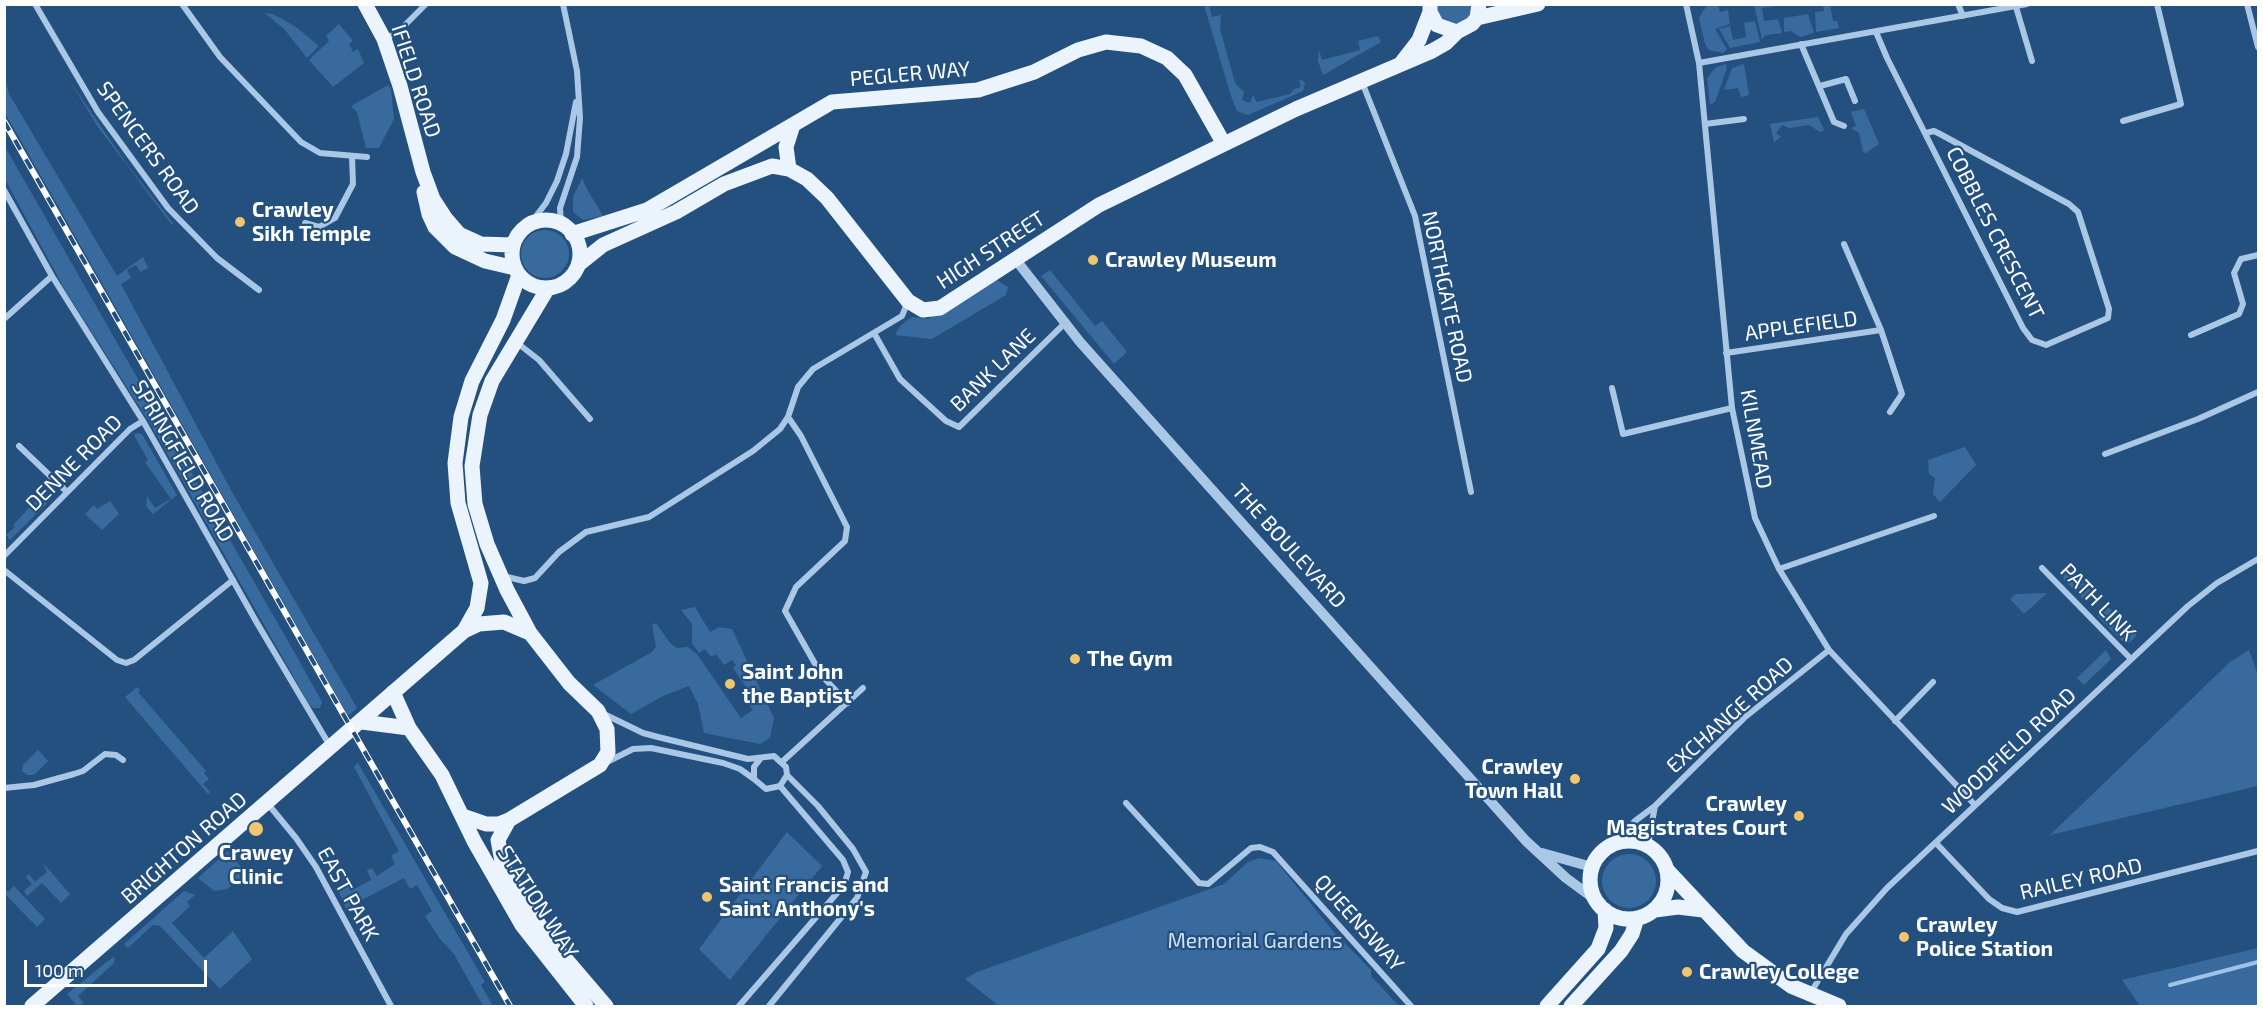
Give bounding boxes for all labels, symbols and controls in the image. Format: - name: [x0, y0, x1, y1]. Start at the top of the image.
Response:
- street label: IFIELD ROAD: [386, 21, 446, 141]
- street label: PEGLER WAY: [849, 56, 971, 92]
- street label: SPENCERS ROAD: [91, 77, 205, 219]
- street label: COBBLES CRESCENT: [1941, 143, 2049, 323]
- place label: Crawley Sikh Temple: [252, 197, 371, 247]
- street label: HIGH STREET: [932, 206, 1050, 294]
- street label: NORTHGATE ROAD: [1416, 209, 1478, 385]
- marker: Crawley Sikh Temple: [233, 215, 247, 229]
- place label: Crawley Museum: [1105, 247, 1277, 273]
- marker: Crawley Museum: [1086, 253, 1100, 267]
- street label: APPLEFIELD: [1743, 306, 1859, 346]
- street label: BANK LANE: [945, 323, 1041, 417]
- street label: SPRINGFIELD ROAD: [126, 376, 240, 546]
- street label: KILNMEAD: [1735, 387, 1777, 491]
- street label: DENNE ROAD: [21, 410, 127, 516]
- street label: THE BOULEVARD: [1227, 479, 1351, 613]
- street label: PATH LINK: [2055, 558, 2141, 646]
- place label: The Gym: [1087, 646, 1173, 672]
- marker: The Gym: [1068, 652, 1082, 666]
- street label: EXCHANGE ROAD: [1662, 652, 1798, 778]
- place label: Saint John the Baptist: [742, 659, 852, 709]
- marker: Saint John the Baptist: [723, 677, 737, 691]
- street label: WOODFIELD ROAD: [1937, 683, 2081, 819]
- place label: Crawley Town Hall: [1465, 754, 1563, 804]
- marker: Crawley Town Hall: [1568, 772, 1582, 786]
- street label: BRIGHTON ROAD: [116, 787, 252, 909]
- place label: Crawley Magistrates Court: [1606, 791, 1787, 841]
- marker: Crawley Magistrates Court: [1792, 809, 1806, 823]
- marker: Crawey Clinic: [247, 820, 265, 838]
- place label: Crawey Clinic: [219, 840, 293, 890]
- street label: STATION WAY: [492, 841, 584, 963]
- street label: EAST PARK: [312, 843, 384, 945]
- street label: RAILEY ROAD: [2017, 853, 2145, 905]
- street label: QUEENSWAY: [1309, 869, 1409, 977]
- place label: Saint Francis and Saint Anthony's: [719, 872, 889, 922]
- marker: Saint Francis and Saint Anthony's: [700, 890, 714, 904]
- place label: Crawley Police Station: [1916, 912, 2053, 962]
- park label: Memorial Gardens: [1167, 928, 1343, 954]
- marker: Crawley Police Station: [1897, 930, 1911, 944]
- scale bar: [27, 948, 210, 986]
- text: 100 m: [35, 959, 84, 981]
- place label: Crawley College: [1699, 959, 1859, 985]
- marker: Crawley College: [1680, 965, 1694, 979]

